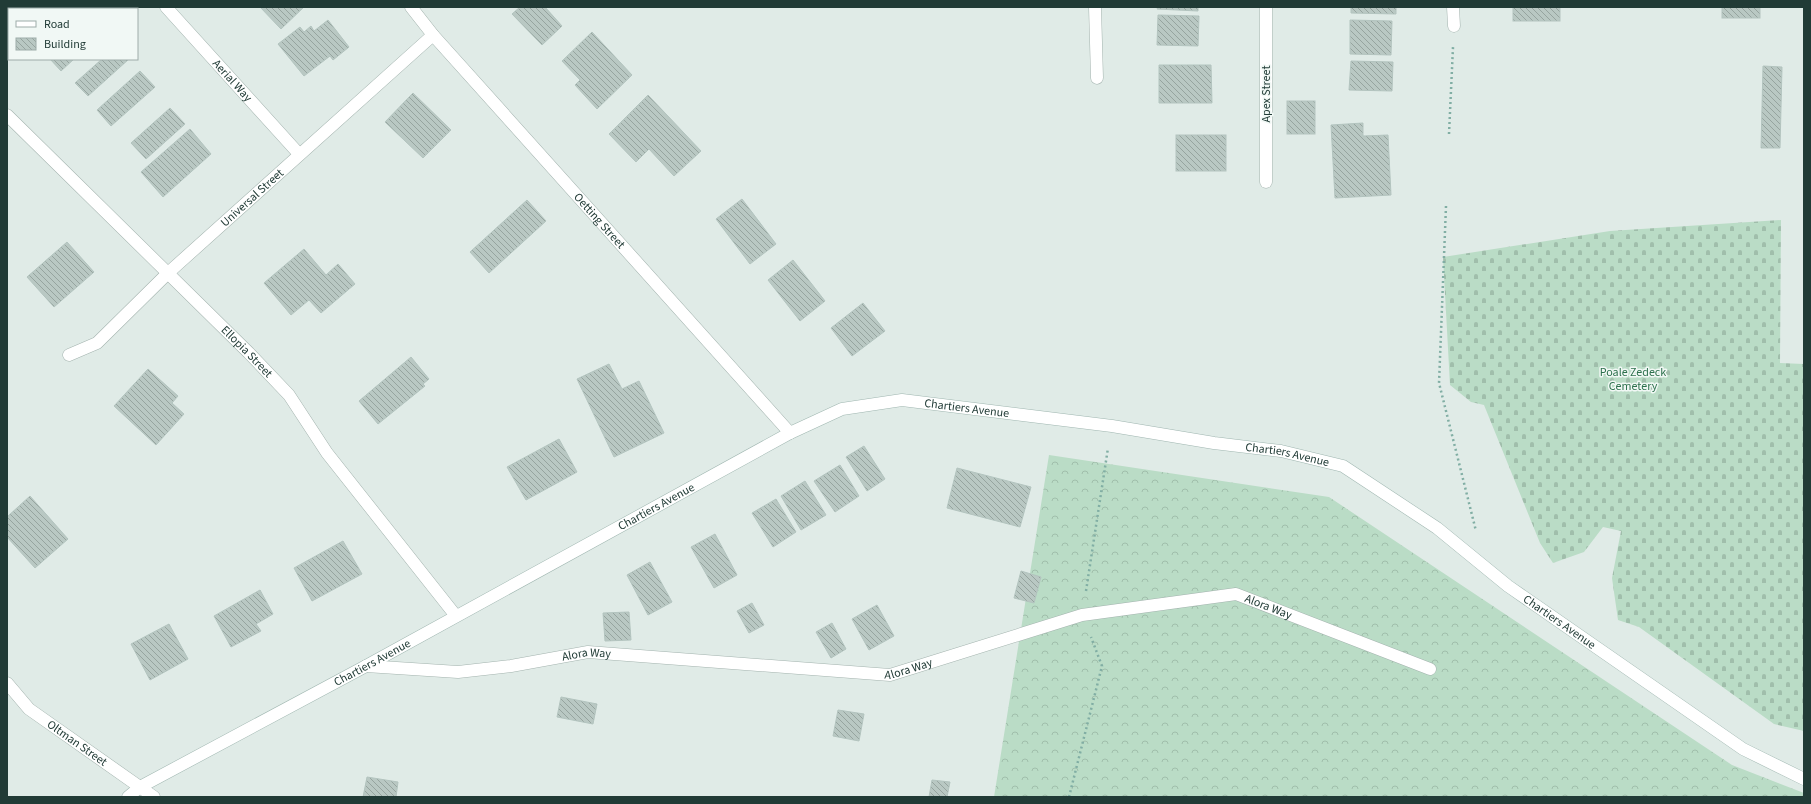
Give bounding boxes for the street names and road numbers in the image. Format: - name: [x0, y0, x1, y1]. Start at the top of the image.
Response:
- street label: Aerial Way: [208, 56, 256, 106]
- street label: Apex Street: [1258, 66, 1275, 122]
- street label: Universal Street: [217, 165, 288, 231]
- street label: Oetting Street: [570, 189, 629, 253]
- street label: Ellopia Street: [217, 322, 276, 382]
- street label: Chartiers Avenue: [923, 395, 1010, 422]
- street label: Chartiers Avenue: [1244, 439, 1331, 471]
- street label: Chartiers Avenue: [615, 479, 698, 535]
- street label: Alora Way: [1242, 590, 1295, 624]
- street label: Chartiers Avenue: [1519, 591, 1599, 653]
- street label: Chartiers Avenue: [331, 635, 414, 691]
- street label: Alora Way: [561, 644, 612, 666]
- street label: Alora Way: [884, 654, 935, 684]
- street label: Oltman Street: [43, 716, 110, 770]

